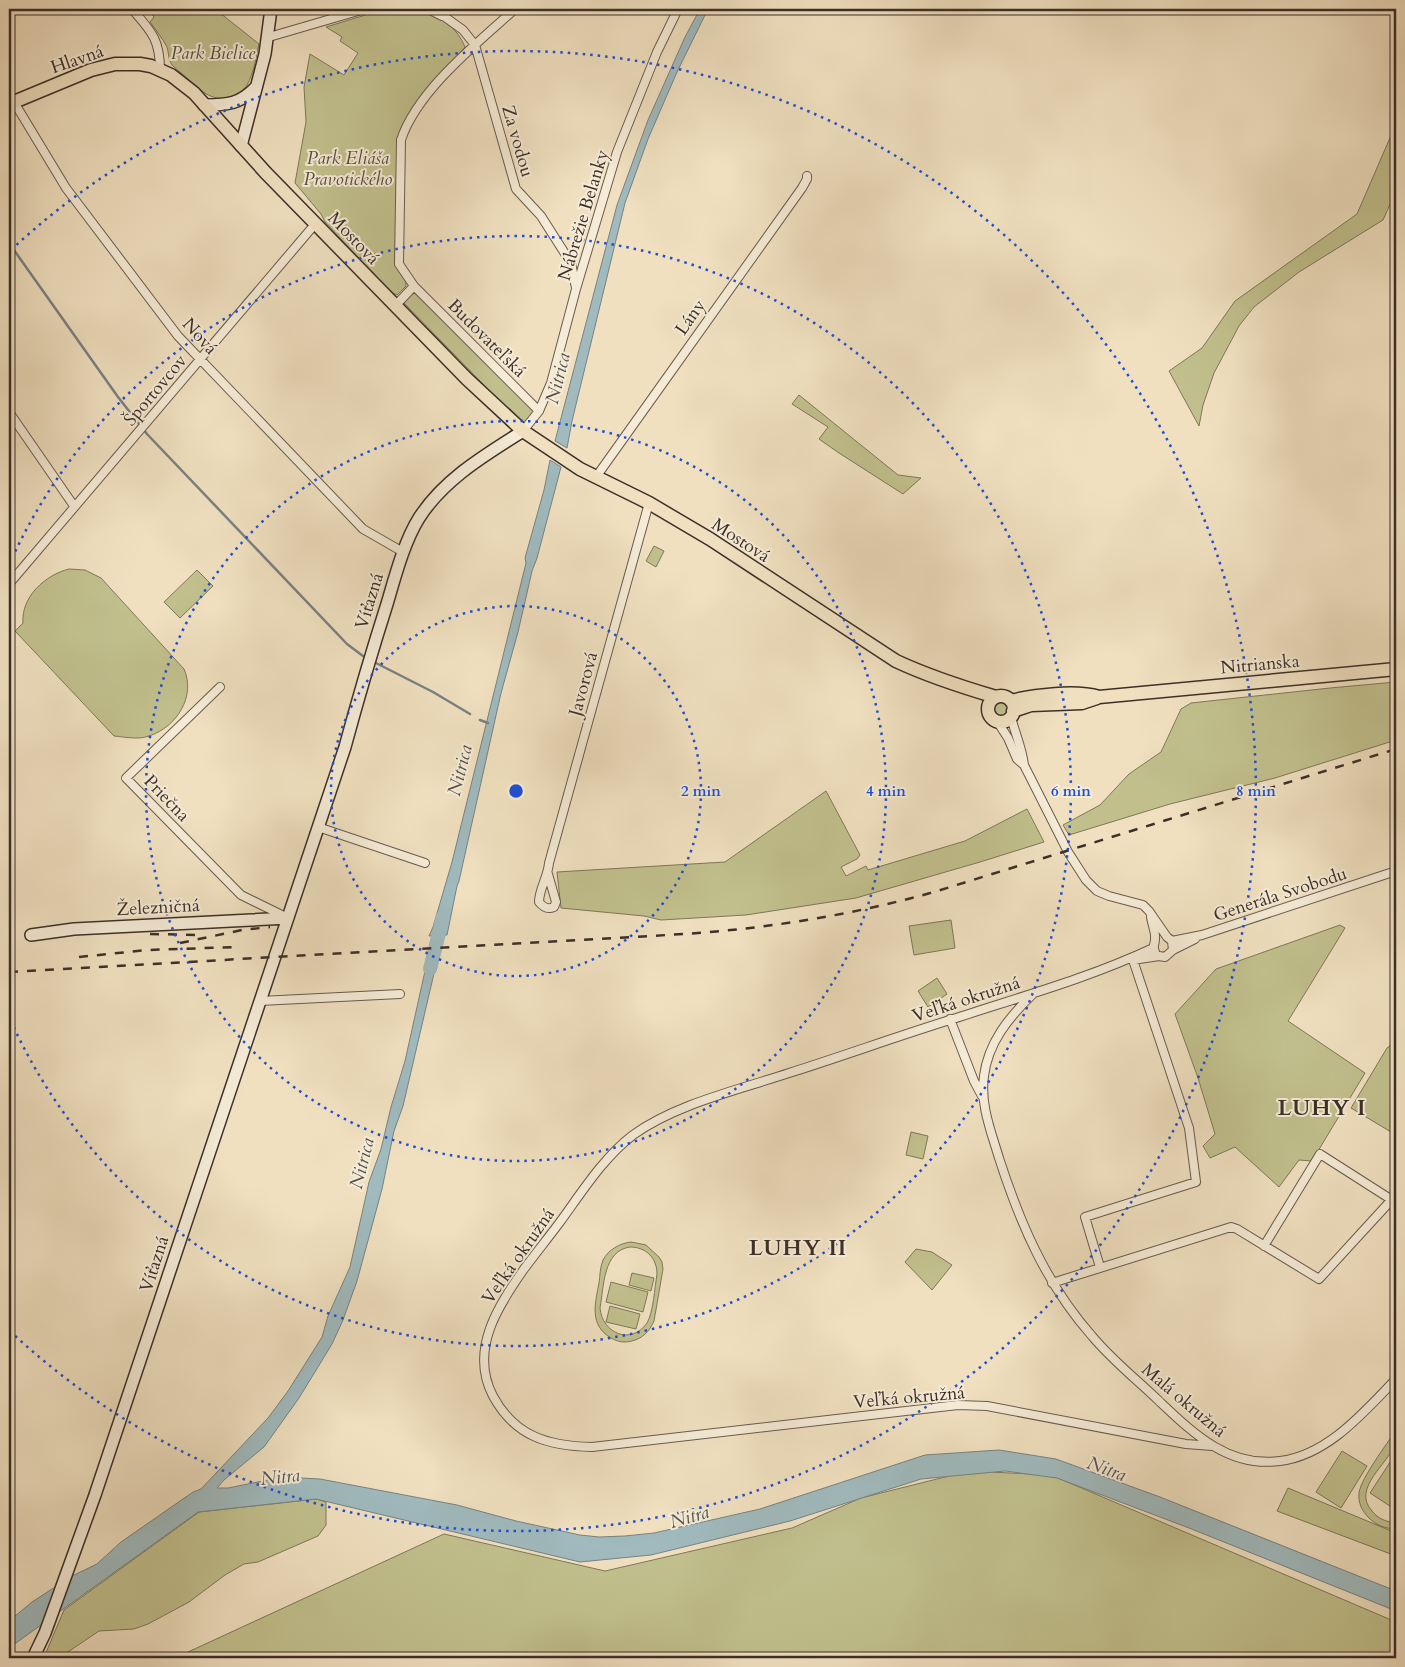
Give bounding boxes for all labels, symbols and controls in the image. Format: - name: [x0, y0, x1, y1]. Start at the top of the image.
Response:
- street label: Hlavná: [47, 39, 107, 80]
- park label: Park Bielice: [171, 41, 256, 66]
- street label: Za vodou: [495, 102, 540, 180]
- park label: Park Eliáša Pravotického: [304, 146, 392, 192]
- street label: Nábrežie Belanky: [552, 146, 615, 284]
- street label: Mostová: [322, 206, 385, 271]
- street label: Budovateľská: [442, 293, 532, 383]
- street label: Lány: [669, 294, 712, 340]
- street label: Nová: [176, 312, 223, 360]
- street label: Športovcov: [118, 348, 193, 431]
- water label: Nitrica: [539, 349, 577, 407]
- street label: Mostová: [707, 512, 775, 569]
- street label: Víťazná: [349, 570, 390, 632]
- street label: Javorová: [562, 649, 604, 722]
- street label: Nitrianska: [1220, 649, 1301, 680]
- water label: Nitrica: [441, 741, 479, 799]
- street label: Priečna: [138, 769, 195, 828]
- text: 2 min: [681, 781, 721, 801]
- text: 4 min: [866, 781, 906, 801]
- text: 6 min: [1051, 781, 1091, 801]
- text: 8 min: [1236, 781, 1276, 801]
- centre of rings: [507, 782, 525, 800]
- street label: Generála Svobodu: [1210, 861, 1350, 928]
- street label: Železničná: [116, 893, 200, 922]
- street label: Veľká okružná: [909, 970, 1024, 1029]
- district label: LUHY I: [1277, 1093, 1367, 1123]
- water label: Nitrica: [343, 1134, 381, 1192]
- street label: Veľká okružná: [476, 1203, 561, 1309]
- street label: Víťazná: [134, 1233, 175, 1295]
- district label: LUHY II: [749, 1233, 847, 1263]
- street label: Malá okružná: [1136, 1357, 1232, 1443]
- street label: Veľká okružná: [852, 1380, 966, 1415]
- water label: Nitra: [1083, 1450, 1130, 1488]
- water label: Nitra: [259, 1462, 302, 1492]
- water label: Nitra: [667, 1499, 712, 1535]

